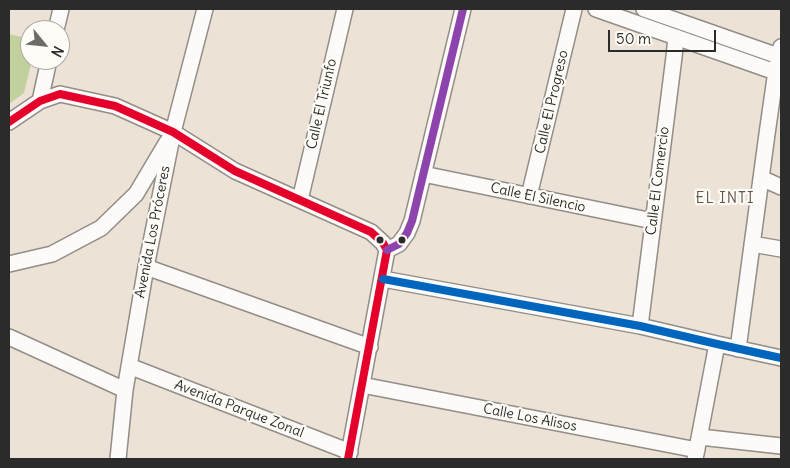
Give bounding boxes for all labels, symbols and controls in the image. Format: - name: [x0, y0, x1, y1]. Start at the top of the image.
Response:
- north arrow: [20, 20, 70, 70]
- scale bar: [610, 20, 718, 52]
- text: 50 m: [616, 29, 651, 48]
- text: N: [47, 43, 68, 60]
- street label: Calle El Progreso: [532, 49, 572, 155]
- street label: Calle El Triunfo: [303, 57, 341, 151]
- street label: Calle El Comercio: [643, 126, 673, 236]
- street label: Avenida Los Próceres: [132, 164, 174, 300]
- street label: Calle El Silencio: [489, 180, 587, 216]
- district label: EL INTI: [695, 190, 755, 208]
- unlabelled marker: [375, 235, 385, 245]
- unlabelled marker: [397, 235, 407, 245]
- street label: Avenida Parque Zonal: [172, 377, 306, 441]
- street label: Calle Los Alisos: [482, 401, 578, 435]

